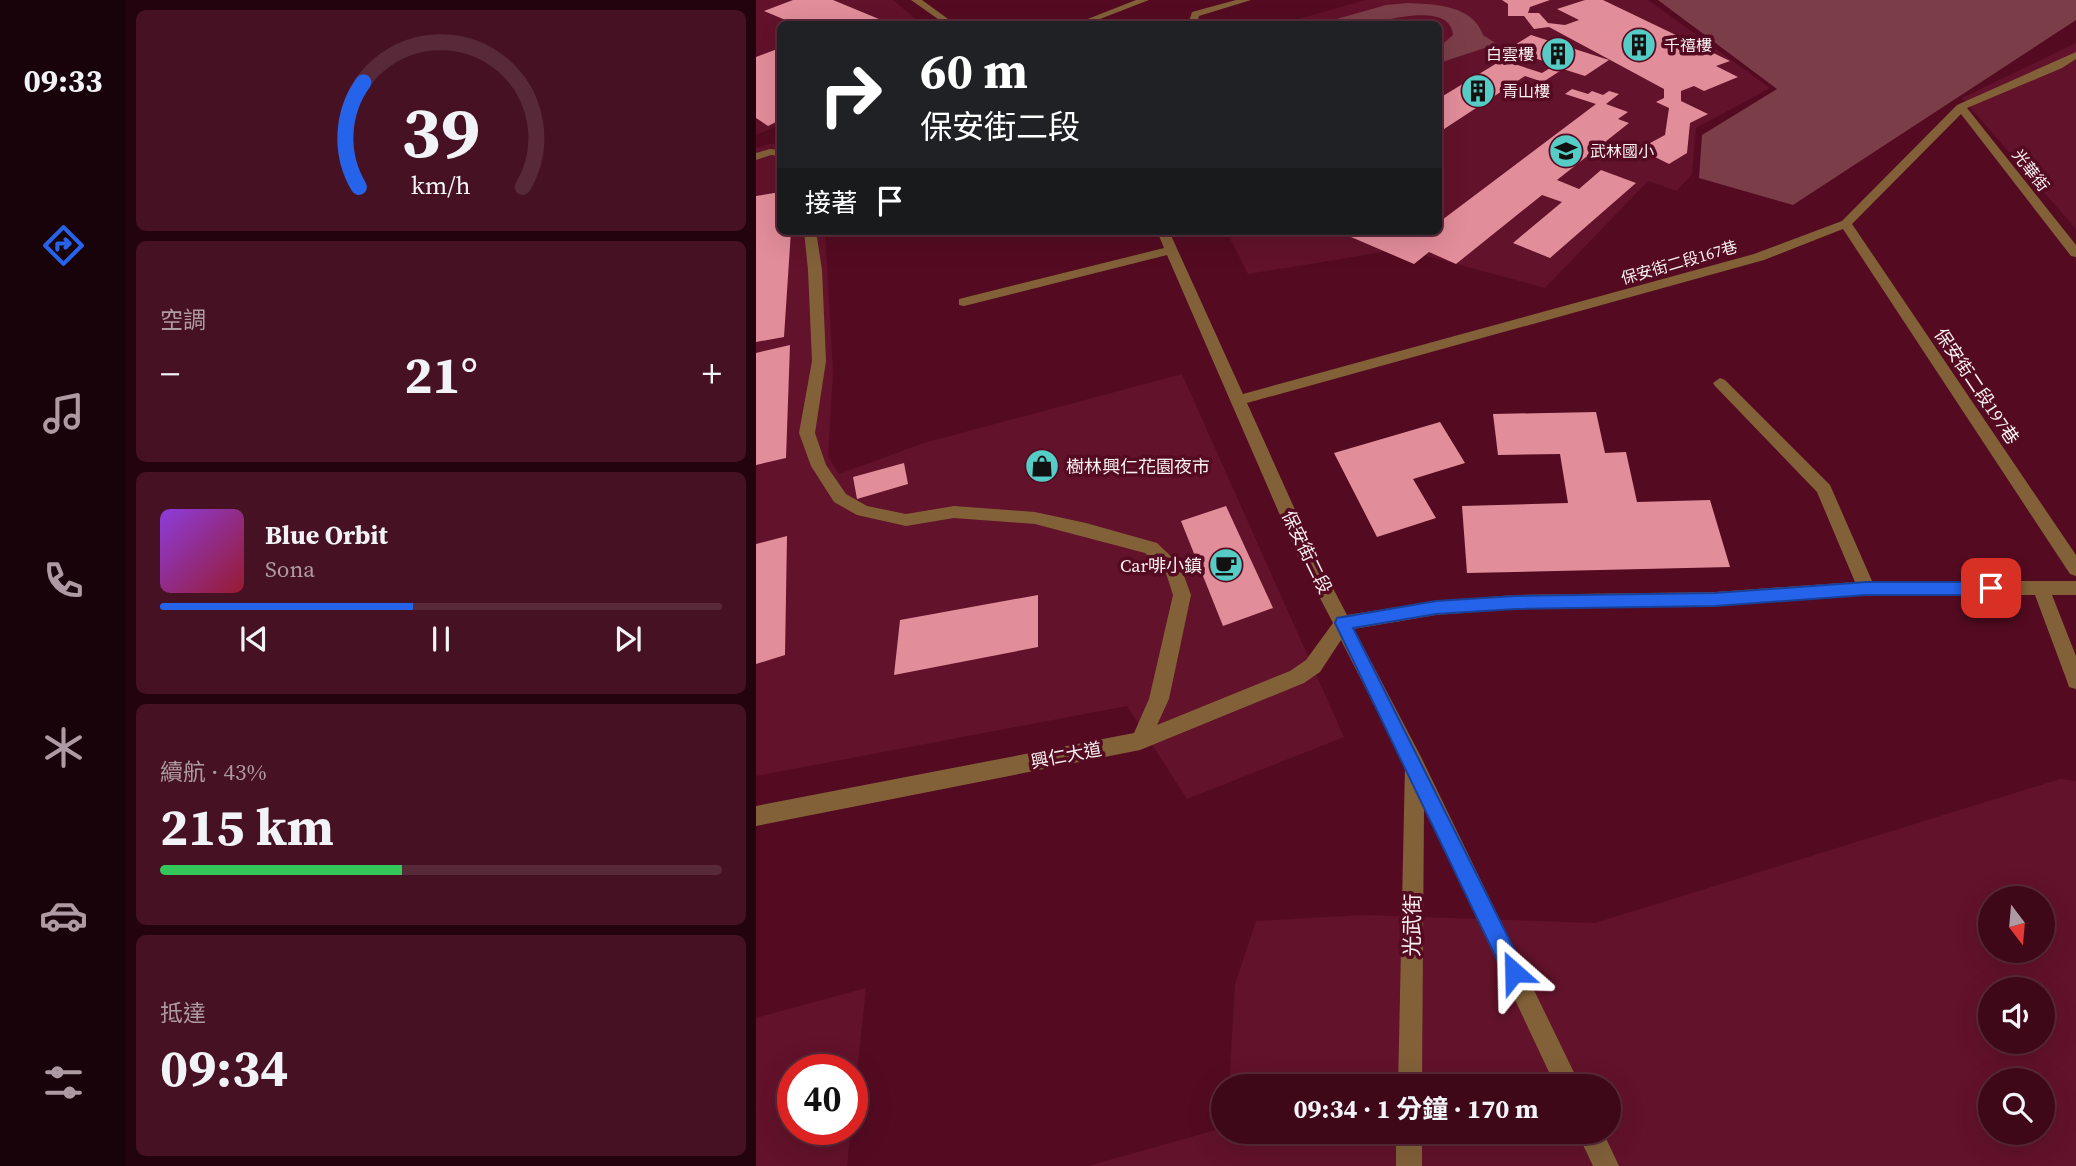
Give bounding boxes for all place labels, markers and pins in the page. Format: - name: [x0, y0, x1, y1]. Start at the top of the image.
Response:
- building icon: 千禧樓: [1620, 26, 1658, 64]
- place label: 千禧樓: [1664, 34, 1712, 56]
- building icon: 白雲樓: [1539, 35, 1577, 73]
- place label: 白雲樓: [1486, 43, 1534, 65]
- building icon: 青山樓: [1459, 72, 1497, 110]
- place label: 青山樓: [1502, 80, 1550, 102]
- school or university icon: 武林國小: [1547, 132, 1585, 170]
- place label: 武林國小: [1590, 140, 1654, 162]
- shop icon: 樹林興仁花園夜市: [1023, 447, 1061, 485]
- place label: 樹林興仁花園夜市: [1066, 454, 1210, 479]
- cafe icon: Car啡小鎮: [1207, 546, 1245, 584]
- place label: Car啡小鎮: [1120, 553, 1202, 578]
- pin: [1961, 558, 2021, 618]

